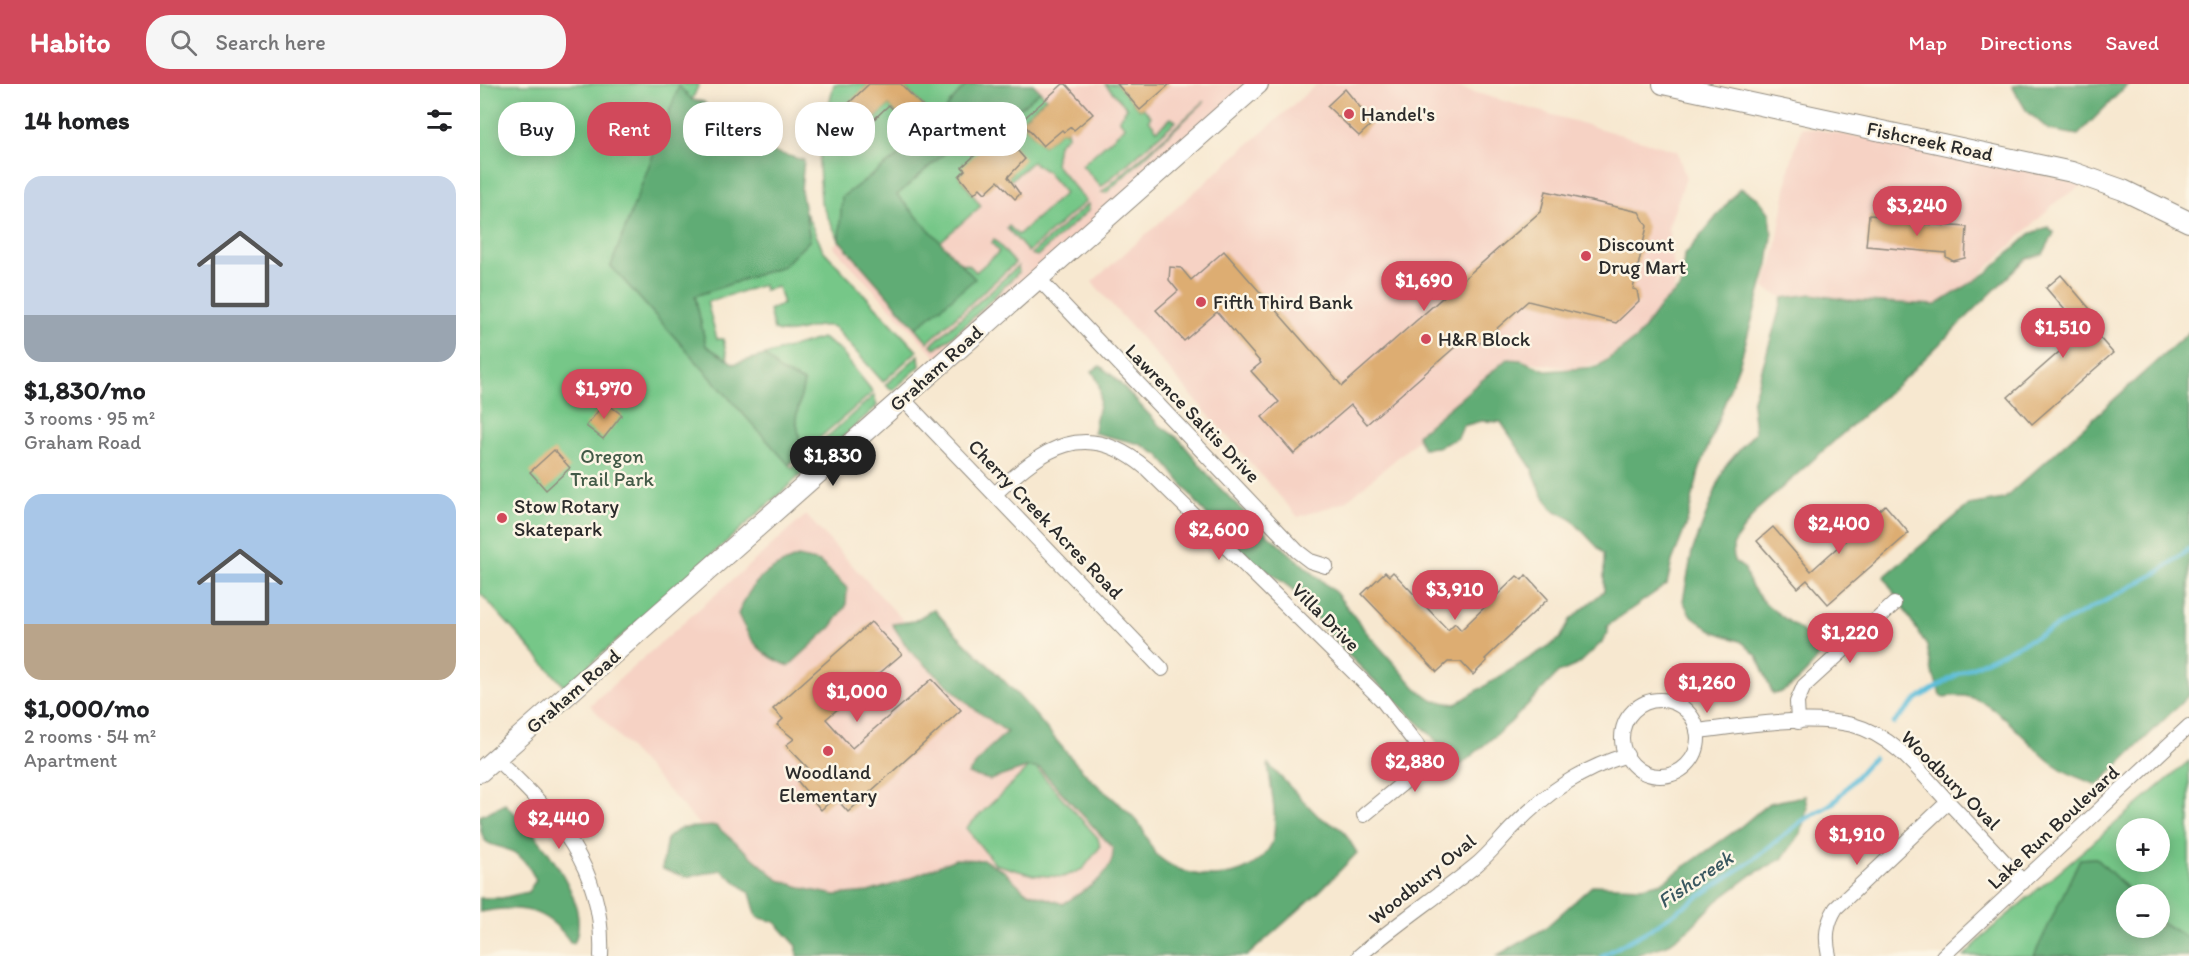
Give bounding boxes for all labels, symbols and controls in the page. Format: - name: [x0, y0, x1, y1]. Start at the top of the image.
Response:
- search box: [146, 15, 566, 69]
- text: Habito: [30, 25, 110, 59]
- icon: search: [167, 26, 200, 59]
- text: Search here: [215, 29, 326, 56]
- text: Map: [1909, 30, 1947, 55]
- text: Directions: [1980, 30, 2072, 55]
- text: Saved: [2105, 30, 2159, 55]
- chip: Buy: [498, 102, 575, 156]
- chip: Rent: [587, 102, 671, 156]
- chip: Filters: [683, 102, 783, 156]
- chip: New: [795, 102, 875, 156]
- chip: Apartment: [887, 102, 1027, 156]
- place label: Handel's: [1361, 102, 1435, 126]
- text: 14 homes: [24, 104, 130, 136]
- icon: filters: [423, 104, 456, 137]
- marker: Handel's: [1342, 107, 1356, 121]
- street label: Fishcreek Road: [1865, 116, 1995, 166]
- pin: $3,240: [1868, 186, 1966, 237]
- text: $3,240: [1887, 193, 1947, 217]
- icon: home: [186, 215, 294, 323]
- place label: Discount Drug Mart: [1598, 232, 1686, 279]
- marker: Discount Drug Mart: [1579, 249, 1593, 263]
- pin: $1,690: [1375, 261, 1473, 312]
- text: $1,690: [1395, 268, 1453, 292]
- place label: Fifth Third Bank: [1213, 290, 1354, 314]
- marker: Fifth Third Bank: [1194, 295, 1208, 309]
- pin: $1,510: [2014, 308, 2112, 359]
- text: $1,510: [2035, 315, 2091, 339]
- street label: Graham Road: [884, 320, 988, 416]
- place label: H&R Block: [1438, 327, 1531, 351]
- marker: H&R Block: [1419, 332, 1433, 346]
- street label: Lawrence Saltis Drive: [1120, 338, 1266, 488]
- pin: $1,970: [555, 369, 653, 420]
- text: $1,830/mo: [24, 374, 146, 406]
- text: $1,970: [576, 376, 632, 400]
- text: 3 rooms · 95 m²: [24, 406, 155, 430]
- text: Graham Road: [24, 430, 141, 454]
- street label: Cherry Creek Acres Road: [963, 434, 1129, 604]
- pin: $1,830: [784, 436, 882, 487]
- text: $1,830: [804, 443, 862, 467]
- park label: Oregon Trail Park: [570, 444, 654, 491]
- place label: Stow Rotary Skatepark: [514, 494, 620, 541]
- pin: $2,400: [1790, 504, 1888, 555]
- pin: $2,600: [1170, 510, 1268, 561]
- marker: Stow Rotary Skatepark: [495, 511, 509, 525]
- text: $2,400: [1808, 511, 1870, 535]
- text: $2,600: [1189, 517, 1249, 541]
- icon: home: [186, 533, 294, 641]
- pin: $3,910: [1406, 570, 1504, 621]
- text: $3,910: [1426, 577, 1484, 601]
- street label: Villa Drive: [1287, 578, 1365, 656]
- pin: $1,220: [1801, 613, 1899, 664]
- text: $1,220: [1821, 620, 1879, 644]
- street label: Graham Road: [521, 643, 625, 739]
- pin: $1,260: [1658, 663, 1756, 714]
- text: $1,260: [1678, 670, 1736, 694]
- pin: $1,000: [808, 672, 906, 723]
- text: $1,000: [826, 679, 888, 703]
- text: $1,000/mo: [24, 692, 149, 724]
- text: 2 rooms · 54 m²: [24, 724, 156, 748]
- street label: Woodbury Oval: [1896, 725, 2006, 835]
- pin: $2,880: [1366, 742, 1464, 793]
- marker: Woodland Elementary: [821, 744, 835, 758]
- text: Apartment: [24, 748, 117, 772]
- text: $2,880: [1385, 749, 1445, 773]
- place label: Woodland Elementary: [779, 760, 878, 807]
- street label: Lake Run Boulevard: [1982, 760, 2124, 894]
- pin: $2,440: [510, 799, 608, 850]
- text: $2,440: [528, 806, 590, 830]
- pin: $1,910: [1808, 815, 1906, 866]
- map controls: [2116, 818, 2170, 938]
- button: +: [2116, 818, 2170, 872]
- text: $1,910: [1829, 822, 1885, 846]
- street label: Woodbury Oval: [1364, 828, 1481, 930]
- water label: Fishcreek: [1653, 844, 1738, 913]
- button: −: [2116, 884, 2170, 938]

